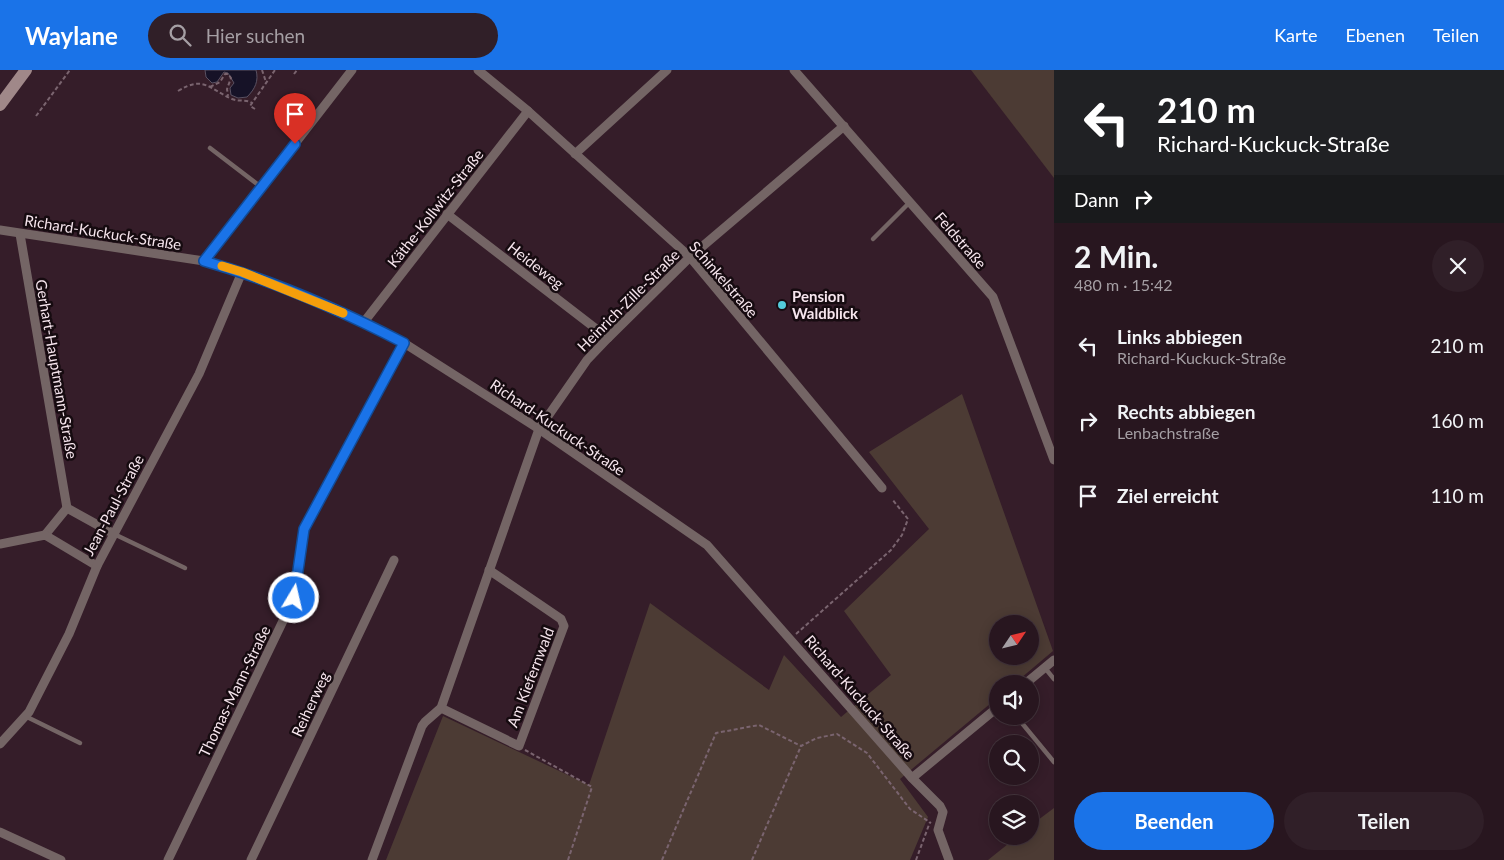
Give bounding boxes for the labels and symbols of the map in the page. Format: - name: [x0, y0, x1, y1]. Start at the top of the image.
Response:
- pin: [274, 93, 316, 144]
- street label: Käthe-Kollwitz-Straße: [383, 145, 487, 271]
- street label: Feldstraße: [932, 208, 990, 272]
- street label: Richard-Kuckuck-Straße: [23, 211, 183, 253]
- street label: Heideweg: [504, 237, 568, 293]
- street label: Schinkelstraße: [686, 237, 762, 321]
- street label: Heinrich-Zille-Straße: [573, 245, 683, 355]
- street label: Gerhart-Hauptmann-Straße: [32, 278, 82, 460]
- place label: Pension Waldblick: [792, 287, 859, 322]
- marker: Pension Waldblick: [776, 299, 788, 311]
- street label: Richard-Kuckuck-Straße: [487, 375, 629, 479]
- street label: Jean-Paul-Straße: [79, 451, 147, 559]
- position arrow: [267, 571, 319, 623]
- north arrow: [989, 615, 1039, 665]
- street label: Thomas-Mann-Straße: [194, 622, 274, 759]
- street label: Am Kiefernwald: [503, 625, 557, 729]
- street label: Richard-Kuckuck-Straße: [801, 631, 919, 763]
- street label: Reiherweg: [287, 668, 333, 739]

